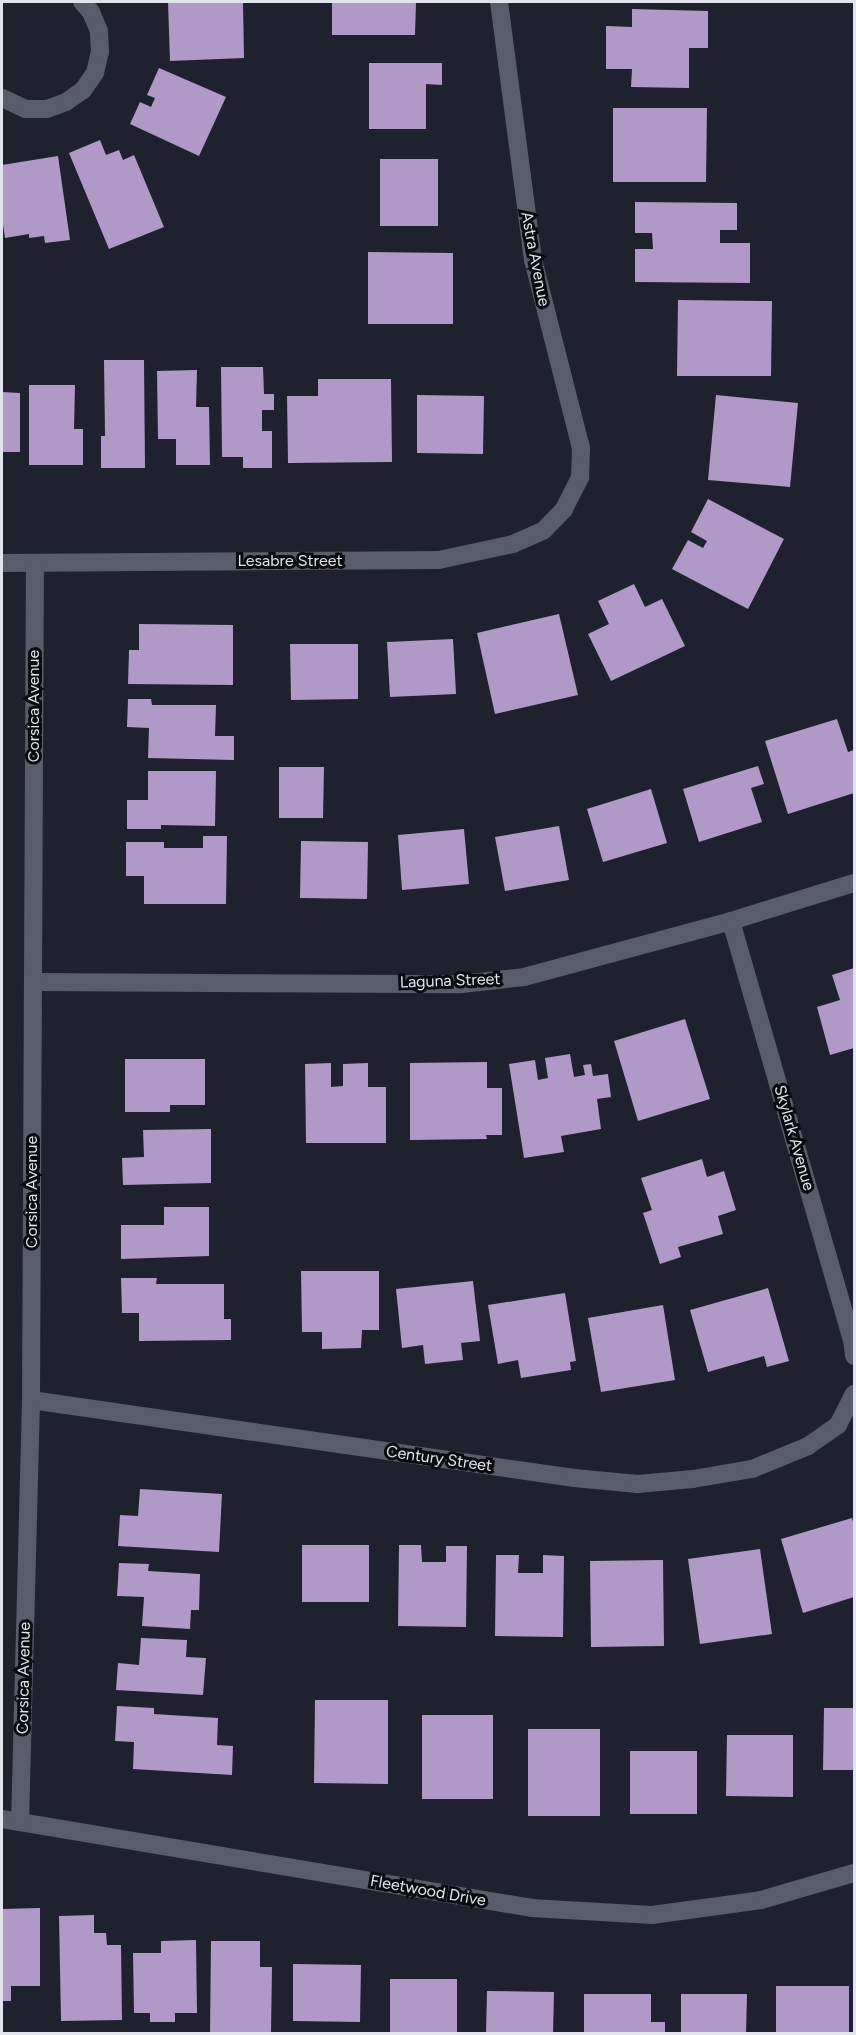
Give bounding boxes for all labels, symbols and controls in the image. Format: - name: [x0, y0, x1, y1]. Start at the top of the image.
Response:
- street label: Astra Avenue: [516, 210, 554, 308]
- street label: Lesabre Street: [238, 551, 342, 571]
- street label: Corsica Avenue: [24, 650, 44, 762]
- street label: Laguna Street: [399, 970, 501, 992]
- street label: Skylark Avenue: [770, 1083, 818, 1193]
- street label: Corsica Avenue: [22, 1136, 42, 1248]
- street label: Century Street: [385, 1442, 493, 1476]
- street label: Corsica Avenue: [13, 1622, 35, 1734]
- street label: Fleetwood Drive: [369, 1871, 487, 1911]

